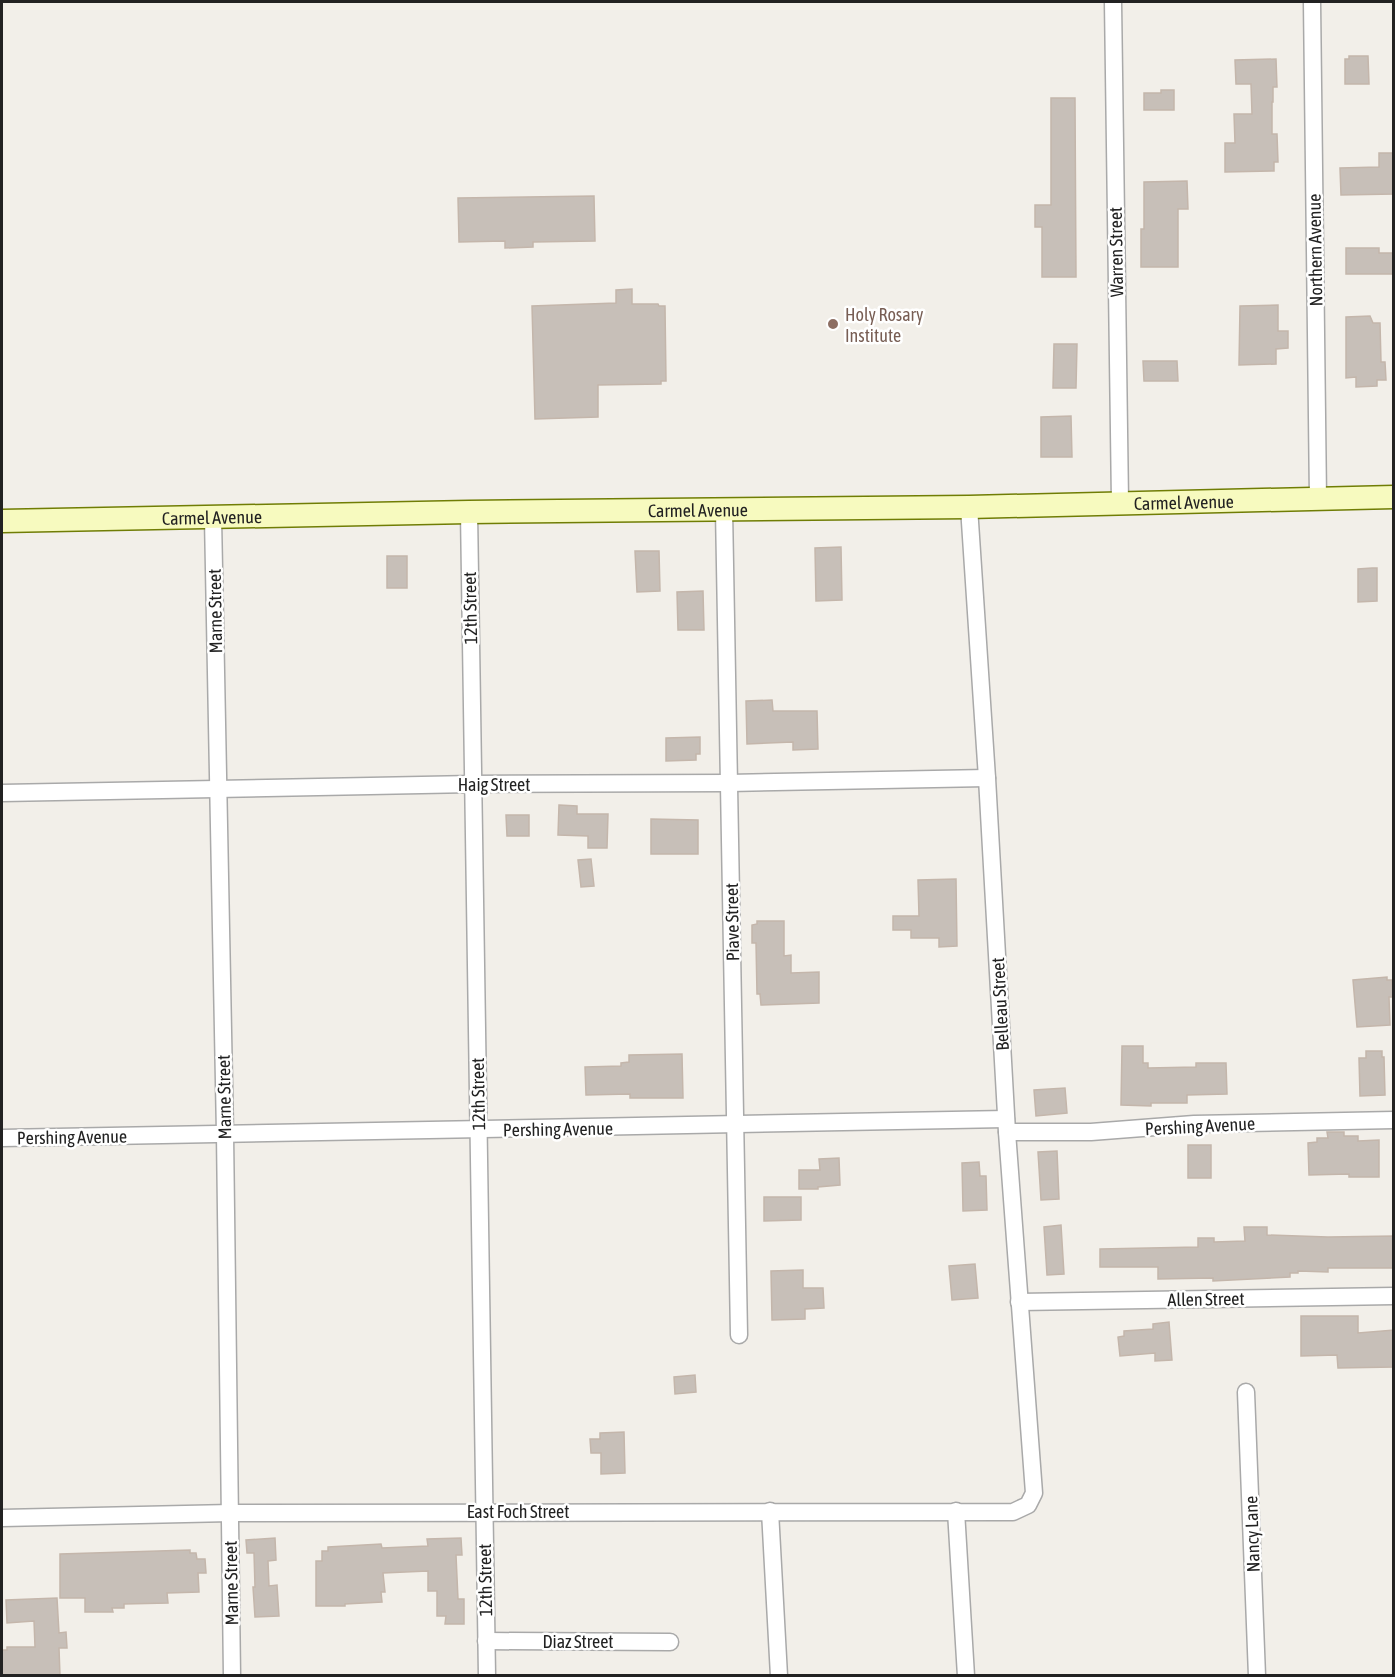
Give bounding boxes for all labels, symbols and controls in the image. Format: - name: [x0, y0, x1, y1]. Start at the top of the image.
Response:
- street label: Northern Avenue: [1304, 194, 1326, 306]
- street label: Warren Street: [1105, 207, 1127, 297]
- place label: Holy Rosary Institute: [845, 304, 923, 346]
- marker: Holy Rosary Institute: [826, 317, 840, 331]
- street label: Carmel Avenue: [1134, 490, 1234, 514]
- street label: Carmel Avenue: [648, 499, 748, 521]
- street label: Carmel Avenue: [162, 505, 262, 528]
- street label: Marne Street: [204, 569, 226, 653]
- street label: 12th Street: [459, 571, 481, 645]
- street label: Haig Street: [458, 774, 530, 795]
- street label: Piave Street: [721, 883, 743, 961]
- street label: Belleau Street: [987, 957, 1013, 1051]
- street label: Marne Street: [213, 1055, 235, 1139]
- street label: 12th Street: [467, 1057, 489, 1131]
- street label: Pershing Avenue: [1144, 1113, 1256, 1139]
- street label: Pershing Avenue: [503, 1118, 613, 1140]
- street label: Pershing Avenue: [17, 1126, 127, 1148]
- street label: Allen Street: [1167, 1288, 1245, 1310]
- street label: Nancy Lane: [1240, 1495, 1264, 1573]
- street label: East Foch Street: [467, 1501, 569, 1522]
- street label: Marne Street: [220, 1541, 242, 1625]
- street label: 12th Street: [474, 1543, 496, 1617]
- street label: Diaz Street: [542, 1631, 614, 1652]

